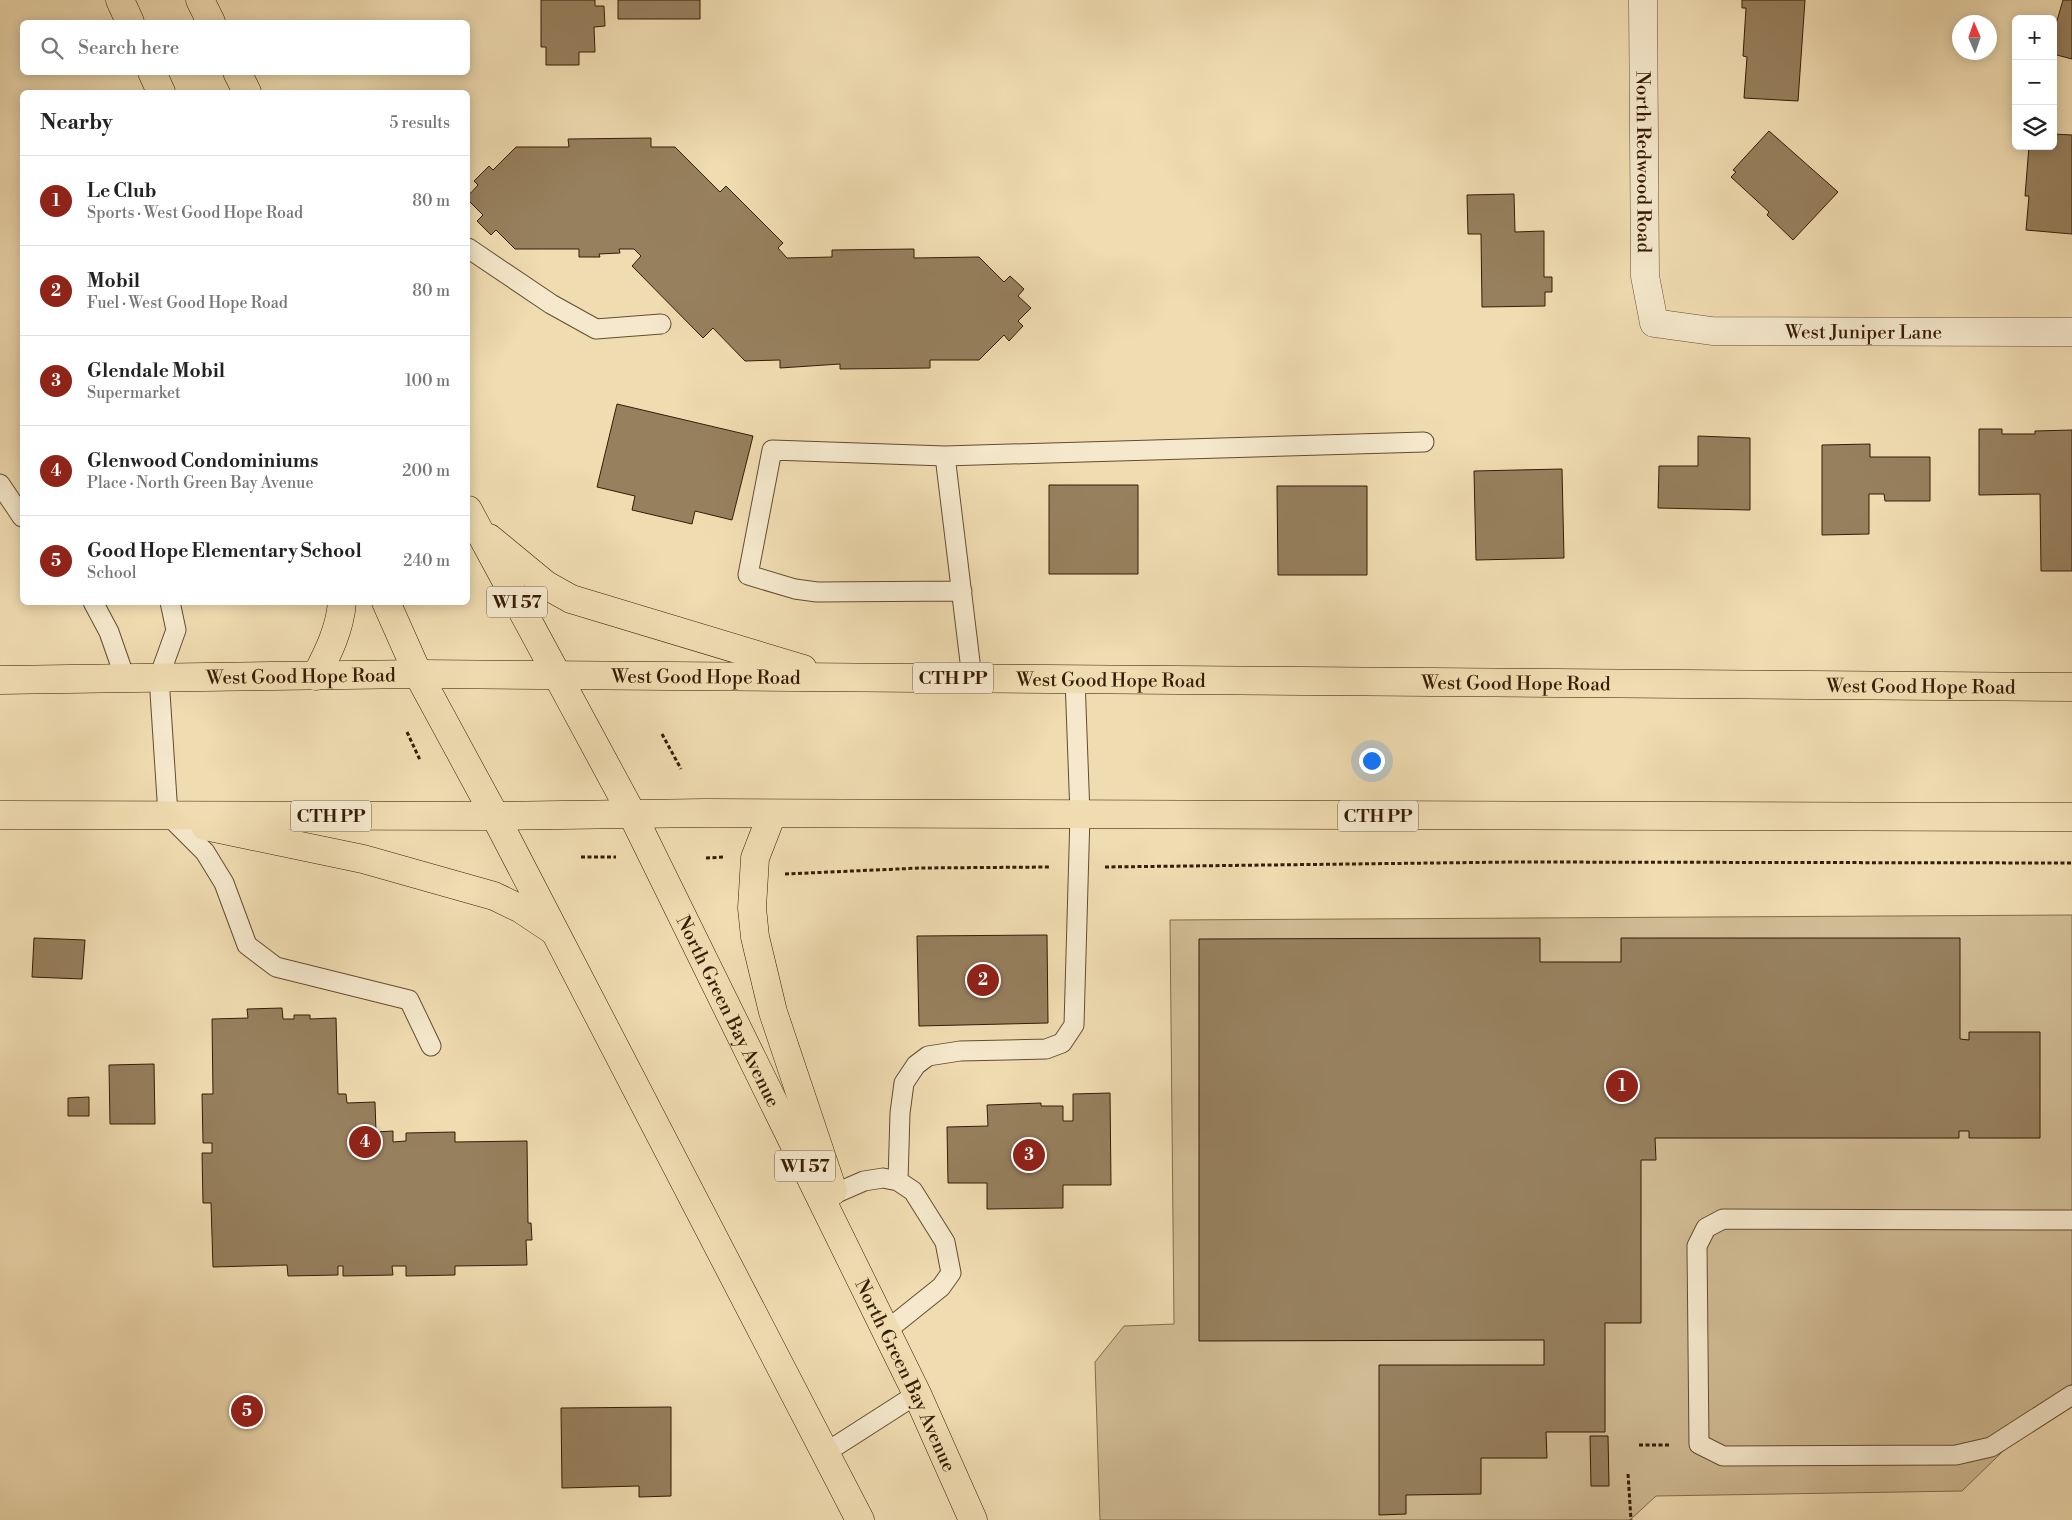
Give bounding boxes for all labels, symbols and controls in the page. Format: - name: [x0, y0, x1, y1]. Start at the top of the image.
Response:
- north arrow: [1952, 15, 1997, 60]
- map controls: [2012, 15, 2057, 150]
- button: +: [2012, 15, 2057, 60]
- search box: [20, 20, 470, 75]
- icon: search: [38, 34, 66, 62]
- text: Search here: [78, 36, 179, 60]
- button: −: [2012, 60, 2057, 105]
- street label: North Redwood Road: [1631, 71, 1656, 253]
- button: layers: [2012, 105, 2057, 150]
- text: Nearby: [40, 110, 113, 136]
- text: 5 results: [389, 113, 450, 133]
- text: Le Club: [87, 179, 157, 203]
- text: 1: [52, 191, 60, 211]
- text: 80 m: [412, 191, 450, 211]
- text: Sports · West Good Hope Road: [87, 203, 303, 223]
- text: Mobil: [87, 269, 140, 293]
- text: 2: [51, 281, 61, 301]
- text: 80 m: [412, 281, 450, 301]
- text: Fuel · West Good Hope Road: [87, 293, 288, 313]
- street label: West Juniper Lane: [1784, 320, 1942, 345]
- text: Glendale Mobil: [87, 359, 225, 383]
- text: 3: [51, 371, 61, 391]
- text: 100 m: [405, 371, 450, 391]
- text: Supermarket: [87, 383, 181, 403]
- text: Glenwood Condominiums: [87, 449, 318, 473]
- text: 4: [51, 461, 61, 481]
- text: 200 m: [402, 461, 450, 481]
- text: Place · North Green Bay Avenue: [87, 473, 314, 493]
- text: Good Hope Elementary School: [87, 539, 362, 563]
- text: 5: [51, 551, 61, 571]
- text: 240 m: [403, 551, 450, 571]
- text: School: [87, 563, 136, 583]
- road number: WI 57: [487, 586, 547, 618]
- road number: CTH PP: [913, 662, 993, 694]
- street label: West Good Hope Road: [205, 663, 396, 690]
- street label: West Good Hope Road: [610, 665, 801, 690]
- street label: West Good Hope Road: [1015, 668, 1206, 693]
- street label: West Good Hope Road: [1420, 671, 1611, 696]
- street label: West Good Hope Road: [1825, 674, 2016, 700]
- your location: [1359, 748, 1385, 774]
- road number: CTH PP: [291, 800, 371, 831]
- road number: CTH PP: [1338, 800, 1418, 831]
- street label: North Green Bay Avenue: [671, 912, 785, 1111]
- pin: 2: [967, 961, 999, 999]
- pin: 1: [1606, 1067, 1638, 1105]
- pin: 4: [349, 1123, 381, 1161]
- pin: 3: [1013, 1136, 1045, 1174]
- road number: WI 57: [775, 1150, 835, 1182]
- street label: North Green Bay Avenue: [849, 1275, 961, 1476]
- pin: 5: [231, 1392, 263, 1430]

